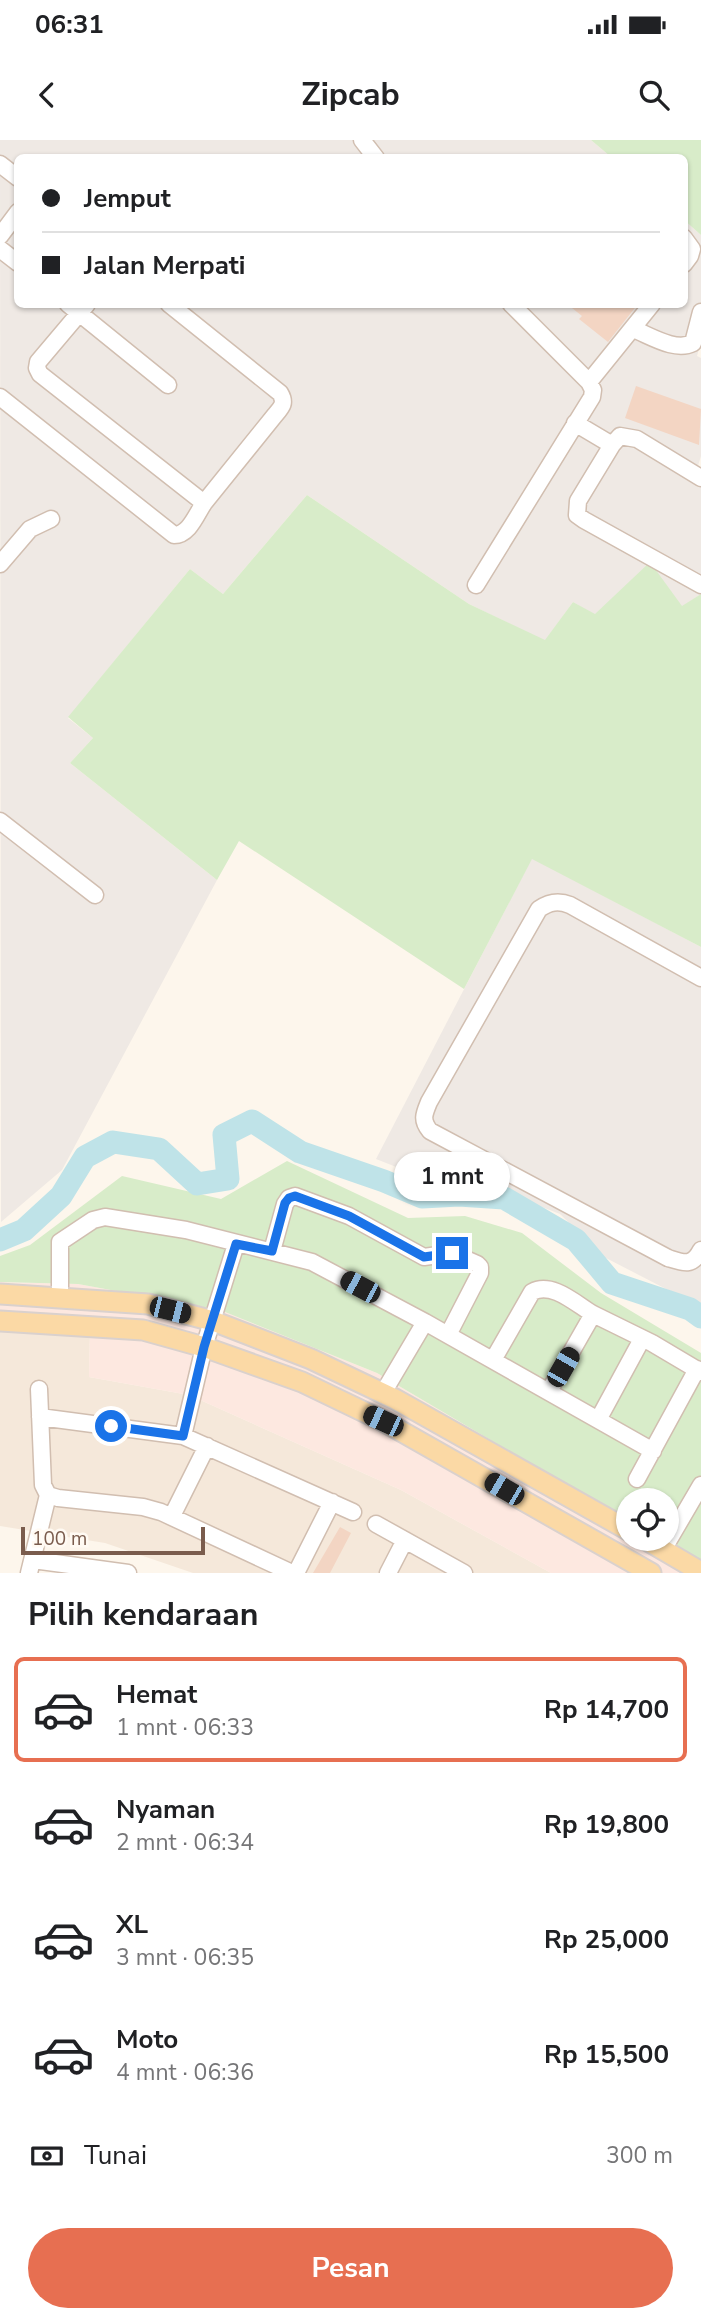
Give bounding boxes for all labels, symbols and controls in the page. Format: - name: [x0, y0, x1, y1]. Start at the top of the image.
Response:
- text: 06:31: [35, 7, 104, 42]
- text: Zipcab: [301, 73, 400, 116]
- icon: back: [28, 76, 66, 114]
- icon: search: [635, 76, 673, 114]
- text: Jemput: [84, 181, 171, 216]
- text: Jalan Merpati: [84, 248, 246, 283]
- callout: 1 mnt: [394, 1152, 510, 1200]
- text: 1 mnt: [421, 1161, 483, 1192]
- route end: [436, 1237, 468, 1269]
- car: [337, 1268, 384, 1306]
- car: [148, 1295, 193, 1325]
- car: [544, 1344, 583, 1390]
- car: [360, 1403, 407, 1439]
- route start: [95, 1410, 127, 1442]
- car: [481, 1469, 528, 1509]
- map controls: [616, 1488, 679, 1551]
- button: locate: [616, 1488, 679, 1551]
- scale bar: [21, 1524, 205, 1556]
- text: 100 m: [32, 1526, 87, 1552]
- text: Pilih kendaraan: [28, 1593, 258, 1636]
- text: Hemat: [116, 1677, 197, 1712]
- icon: car: [32, 1678, 95, 1741]
- text: Rp 14,700: [544, 1692, 669, 1727]
- text: 1 mnt · 06:33: [116, 1712, 254, 1743]
- text: Nyaman: [116, 1792, 215, 1827]
- icon: car: [32, 1793, 95, 1856]
- text: Rp 19,800: [544, 1807, 669, 1842]
- text: 2 mnt · 06:34: [116, 1827, 254, 1858]
- text: XL: [116, 1907, 148, 1942]
- icon: car: [32, 1908, 95, 1971]
- text: Rp 25,000: [544, 1922, 669, 1957]
- text: 3 mnt · 06:35: [116, 1942, 254, 1973]
- text: Moto: [116, 2022, 178, 2057]
- icon: car: [32, 2023, 95, 2086]
- text: Rp 15,500: [544, 2037, 669, 2072]
- text: 4 mnt · 06:36: [116, 2057, 254, 2088]
- icon: cash: [28, 2137, 66, 2175]
- text: Tunai: [84, 2138, 147, 2173]
- text: 300 m: [606, 2140, 673, 2171]
- button: Pesan: [28, 2228, 673, 2308]

